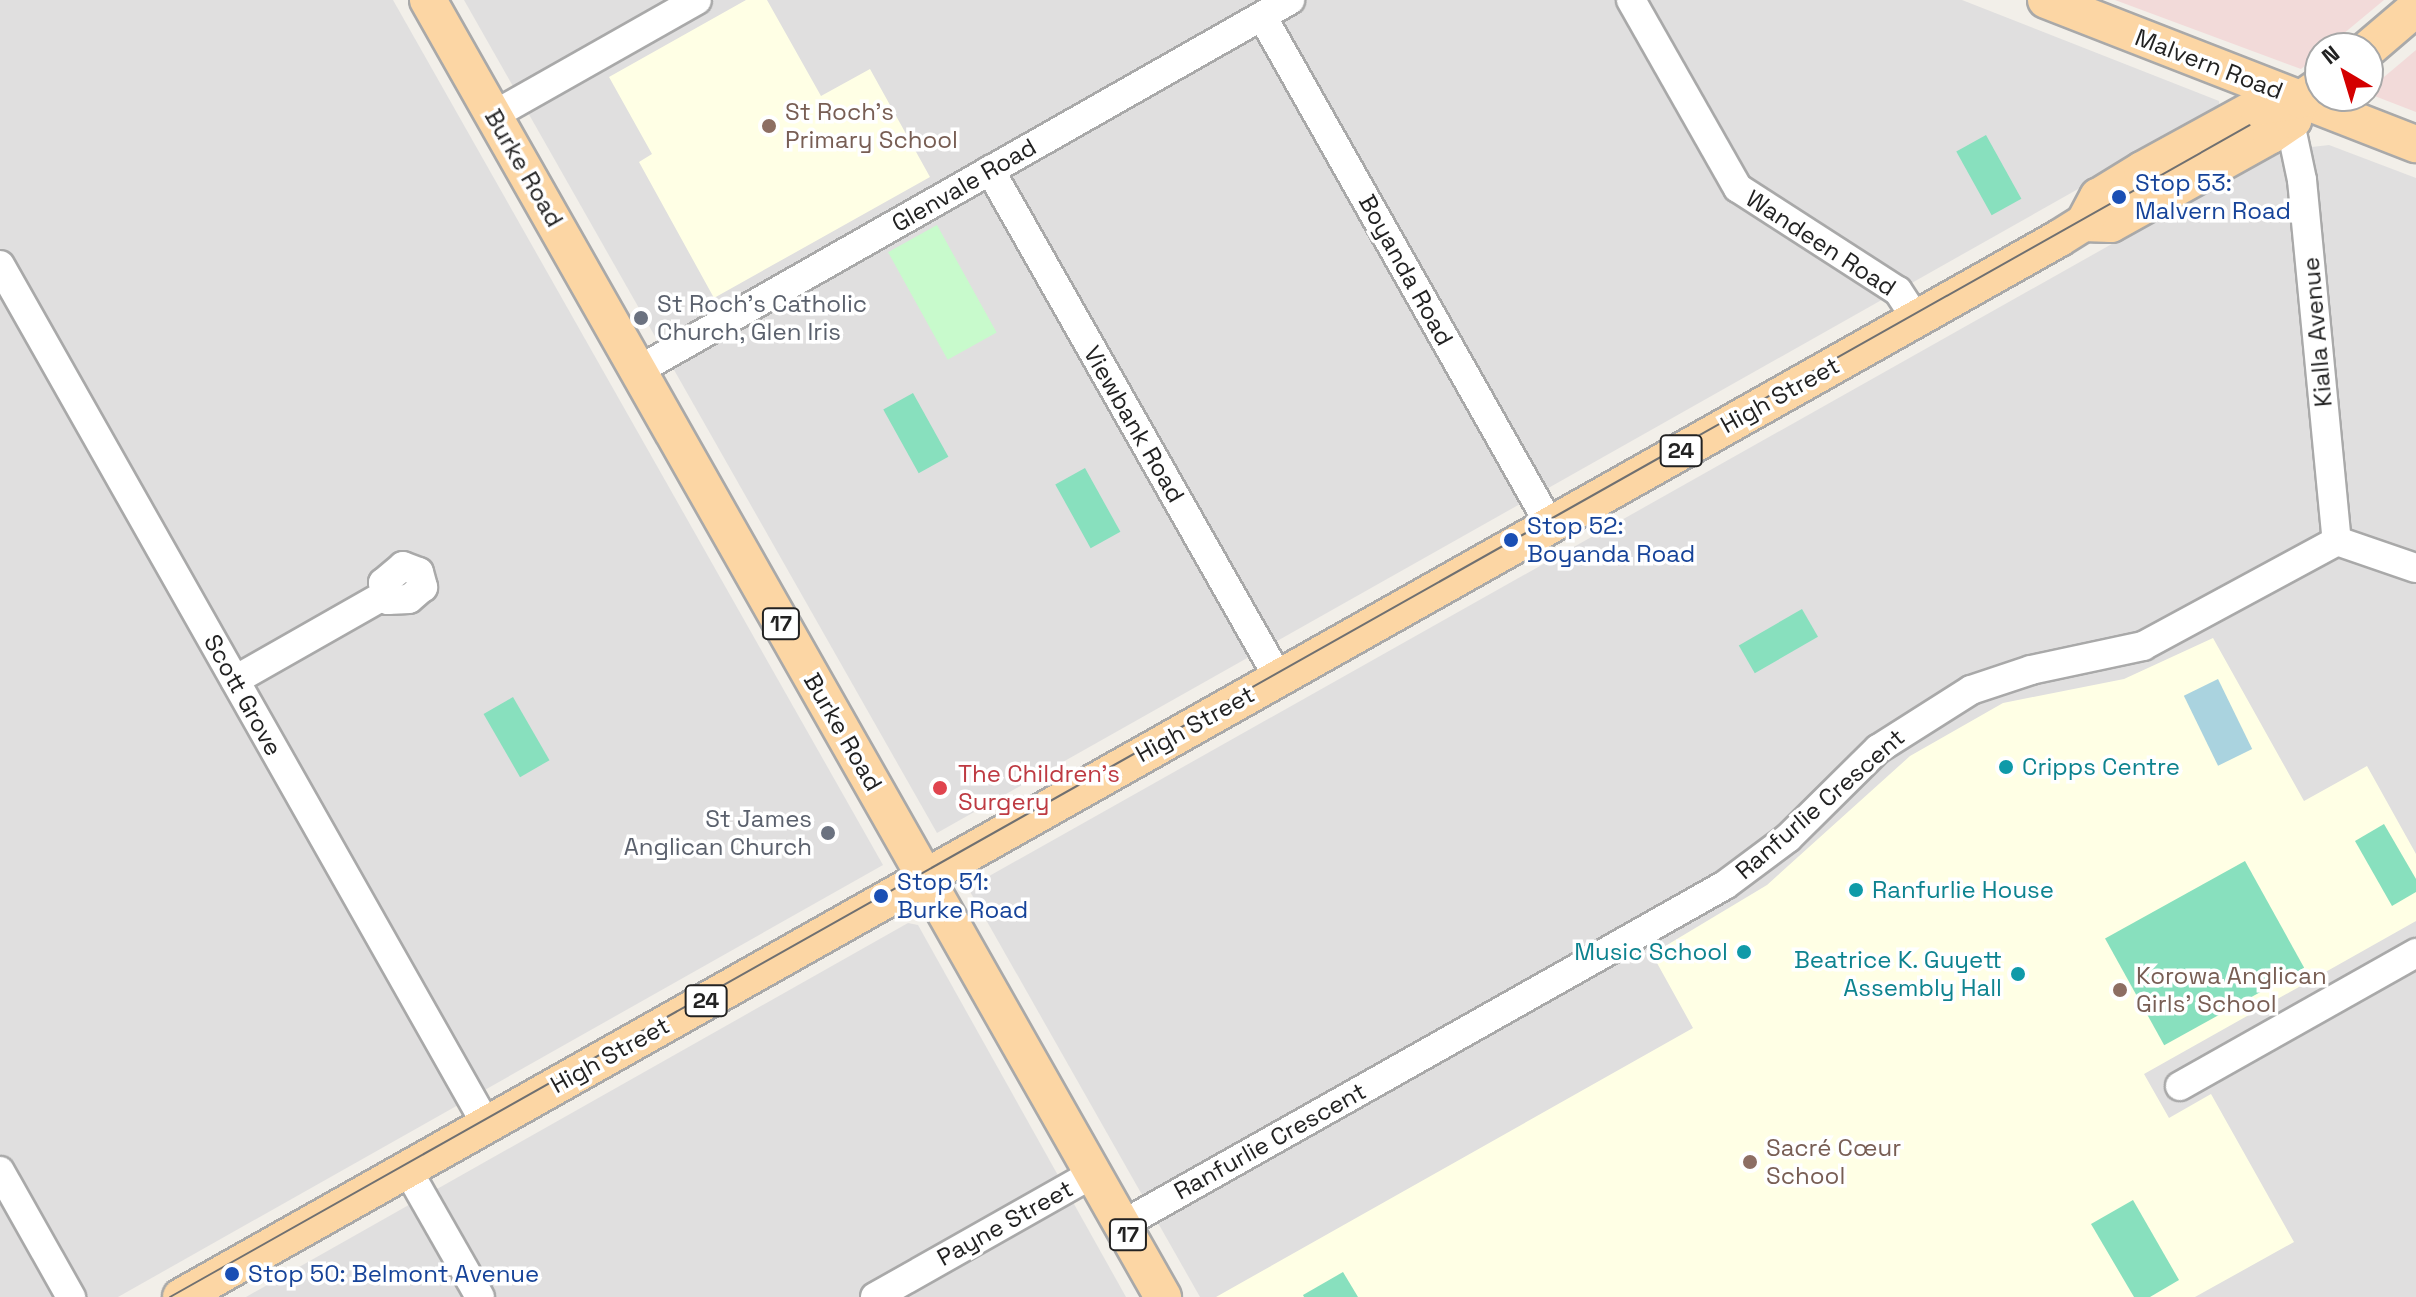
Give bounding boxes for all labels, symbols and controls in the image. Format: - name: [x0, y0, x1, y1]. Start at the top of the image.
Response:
- street label: Malvern Road: [2131, 23, 2287, 105]
- north arrow: [2304, 32, 2384, 112]
- text: N: [2316, 39, 2345, 70]
- place label: St Roch's Primary School: [785, 98, 958, 154]
- street label: Burke Road: [479, 104, 569, 232]
- marker: St Roch's Primary School: [760, 117, 778, 135]
- street label: Glenvale Road: [887, 132, 1041, 238]
- place label: Stop 53: Malvern Road: [2135, 169, 2291, 225]
- street label: Wandeen Road: [1741, 184, 1901, 302]
- marker: Stop 53: Malvern Road: [2110, 188, 2128, 206]
- street label: Boyanda Road: [1353, 189, 1459, 351]
- street label: Kialla Avenue: [2296, 256, 2338, 408]
- place label: St Roch's Catholic Church, Glen Iris: [657, 290, 867, 346]
- marker: St Roch's Catholic Church, Glen Iris: [632, 309, 650, 327]
- street label: Viewbank Road: [1078, 341, 1190, 507]
- street label: High Street: [1716, 351, 1844, 439]
- road number: 24: [1659, 433, 1703, 469]
- place label: Stop 52: Boyanda Road: [1527, 512, 1695, 568]
- marker: Stop 52: Boyanda Road: [1502, 531, 1520, 549]
- road number: 17: [761, 606, 801, 642]
- street label: Scott Grove: [198, 629, 288, 761]
- street label: Burke Road: [798, 668, 888, 796]
- street label: High Street: [1131, 680, 1259, 768]
- street label: Ranfurlie Crescent: [1730, 723, 1910, 885]
- place label: Cripps Centre: [2022, 753, 2180, 781]
- marker: Cripps Centre: [1997, 758, 2015, 776]
- place label: The Children's Surgery: [958, 760, 1120, 816]
- marker: The Children's Surgery: [929, 777, 951, 799]
- place label: St James Anglican Church: [624, 805, 812, 861]
- marker: St James Anglican Church: [819, 824, 837, 842]
- place label: Stop 51: Burke Road: [897, 868, 1028, 924]
- place label: Ranfurlie House: [1872, 876, 2054, 904]
- marker: Ranfurlie House: [1847, 881, 1865, 899]
- marker: Stop 51: Burke Road: [872, 887, 890, 905]
- place label: Music School: [1574, 938, 1728, 966]
- marker: Music School: [1735, 943, 1753, 961]
- place label: Beatrice K. Guyett Assembly Hall: [1793, 946, 2002, 1002]
- place label: Korowa Anglican Girls' School: [2136, 962, 2327, 1018]
- marker: Beatrice K. Guyett Assembly Hall: [2009, 965, 2027, 983]
- marker: Korowa Anglican Girls' School: [2111, 981, 2129, 999]
- road number: 24: [684, 983, 728, 1019]
- street label: High Street: [546, 1011, 674, 1099]
- street label: Ranfurlie Crescent: [1169, 1076, 1371, 1206]
- place label: Sacré Cœur School: [1766, 1134, 1901, 1190]
- marker: Sacré Cœur School: [1741, 1153, 1759, 1171]
- street label: Payne Street: [932, 1174, 1078, 1272]
- road number: 17: [1108, 1217, 1148, 1253]
- place label: Stop 50: Belmont Avenue: [248, 1260, 540, 1288]
- marker: Stop 50: Belmont Avenue: [223, 1265, 241, 1283]

